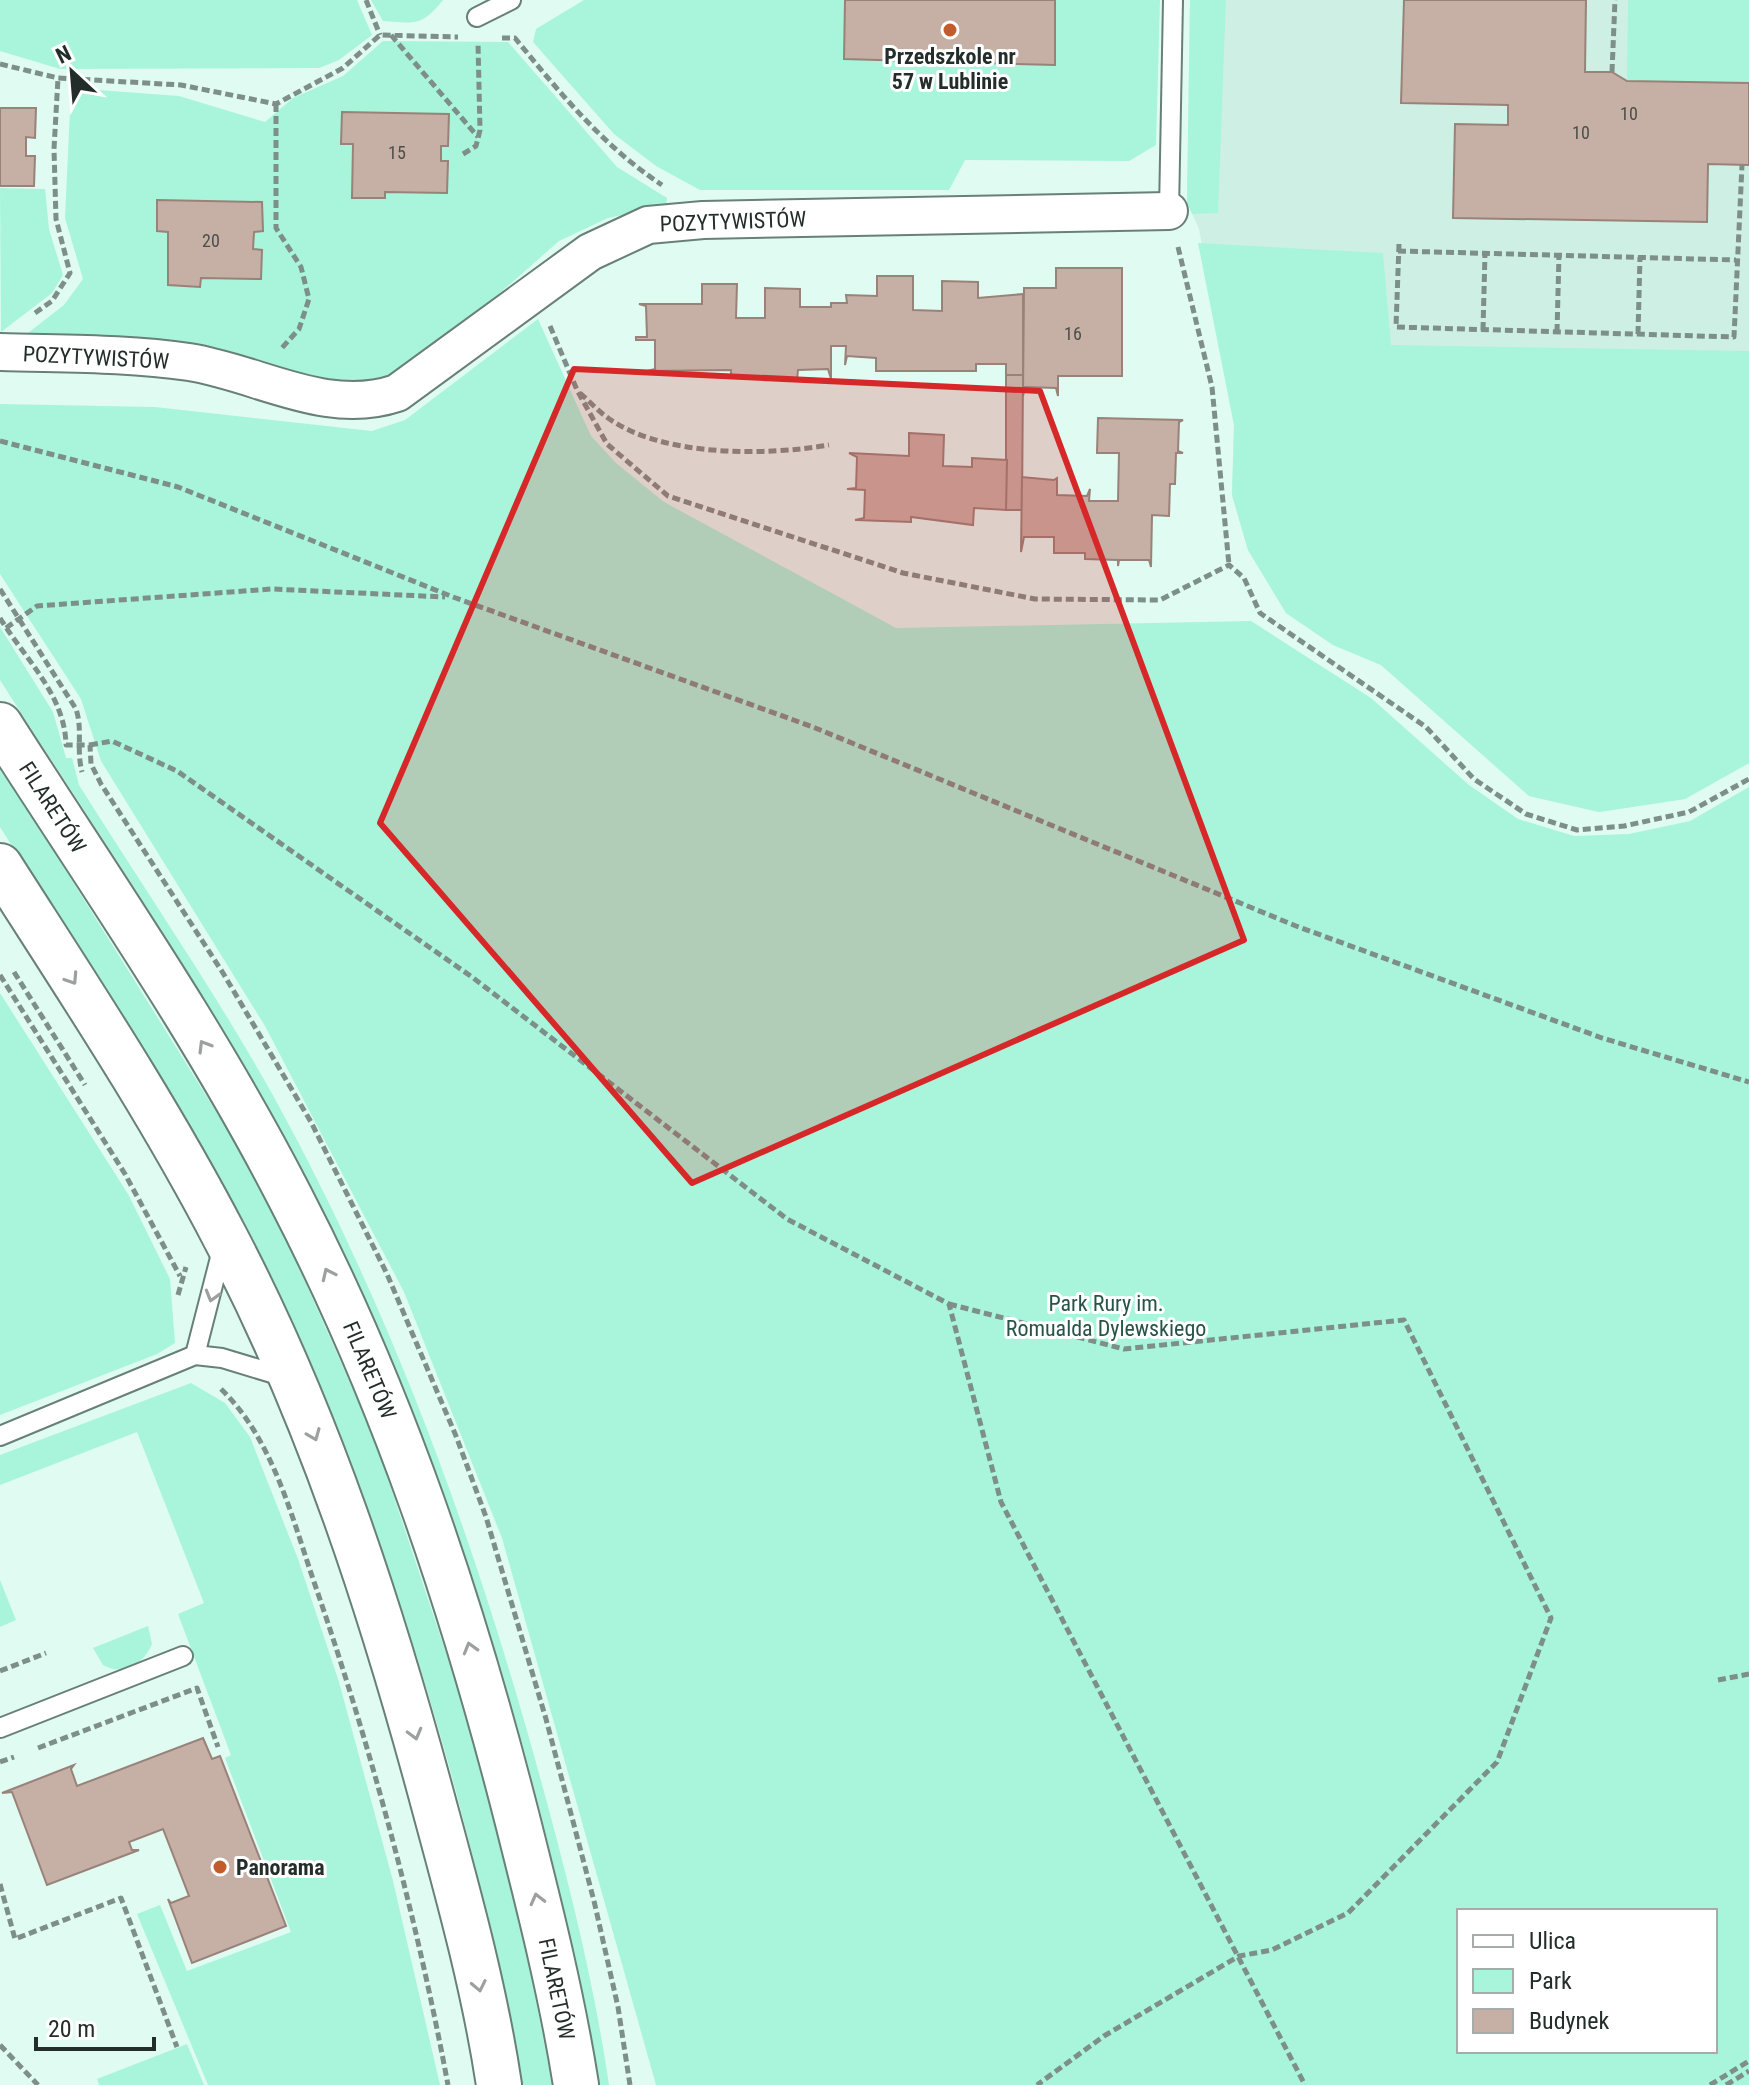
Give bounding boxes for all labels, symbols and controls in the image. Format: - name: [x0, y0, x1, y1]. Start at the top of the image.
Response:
- marker: Przedszkole nr 57 w Lublinie: [941, 21, 959, 39]
- north arrow: [32, 32, 112, 112]
- text: N: [52, 40, 75, 69]
- place label: Przedszkole nr 57 w Lublinie: [884, 44, 1016, 94]
- house number: 10: [1620, 103, 1638, 124]
- house number: 10: [1572, 122, 1590, 143]
- house number: 15: [388, 142, 406, 163]
- street label: POZYTYWISTÓW: [659, 205, 807, 237]
- house number: 20: [202, 230, 220, 251]
- house number: 16: [1064, 323, 1082, 344]
- street label: POZYTYWISTÓW: [22, 340, 170, 374]
- street label: FILARETÓW: [14, 757, 92, 858]
- one-way arrow: [63, 970, 78, 985]
- one-way arrow: [198, 1040, 213, 1055]
- one-way arrow: [322, 1268, 338, 1283]
- one-way arrow: [204, 1289, 221, 1303]
- park label: Park Rury im. Romualda Dylewskiego: [1006, 1291, 1206, 1341]
- street label: FILARETÓW: [338, 1317, 402, 1423]
- one-way arrow: [304, 1427, 320, 1441]
- one-way arrow: [463, 1642, 479, 1655]
- one-way arrow: [406, 1727, 422, 1741]
- place label: Panorama: [236, 1855, 325, 1880]
- marker: Panorama: [211, 1858, 229, 1876]
- one-way arrow: [530, 1893, 547, 1907]
- legend: [1457, 1909, 1717, 2053]
- text: Ulica: [1529, 1927, 1576, 1955]
- street label: FILARETÓW: [534, 1936, 581, 2043]
- text: Park: [1529, 1967, 1572, 1995]
- one-way arrow: [470, 1979, 487, 1993]
- scale bar: [36, 2001, 154, 2051]
- text: Budynek: [1529, 2007, 1609, 2035]
- text: 20 m: [48, 2015, 95, 2043]

